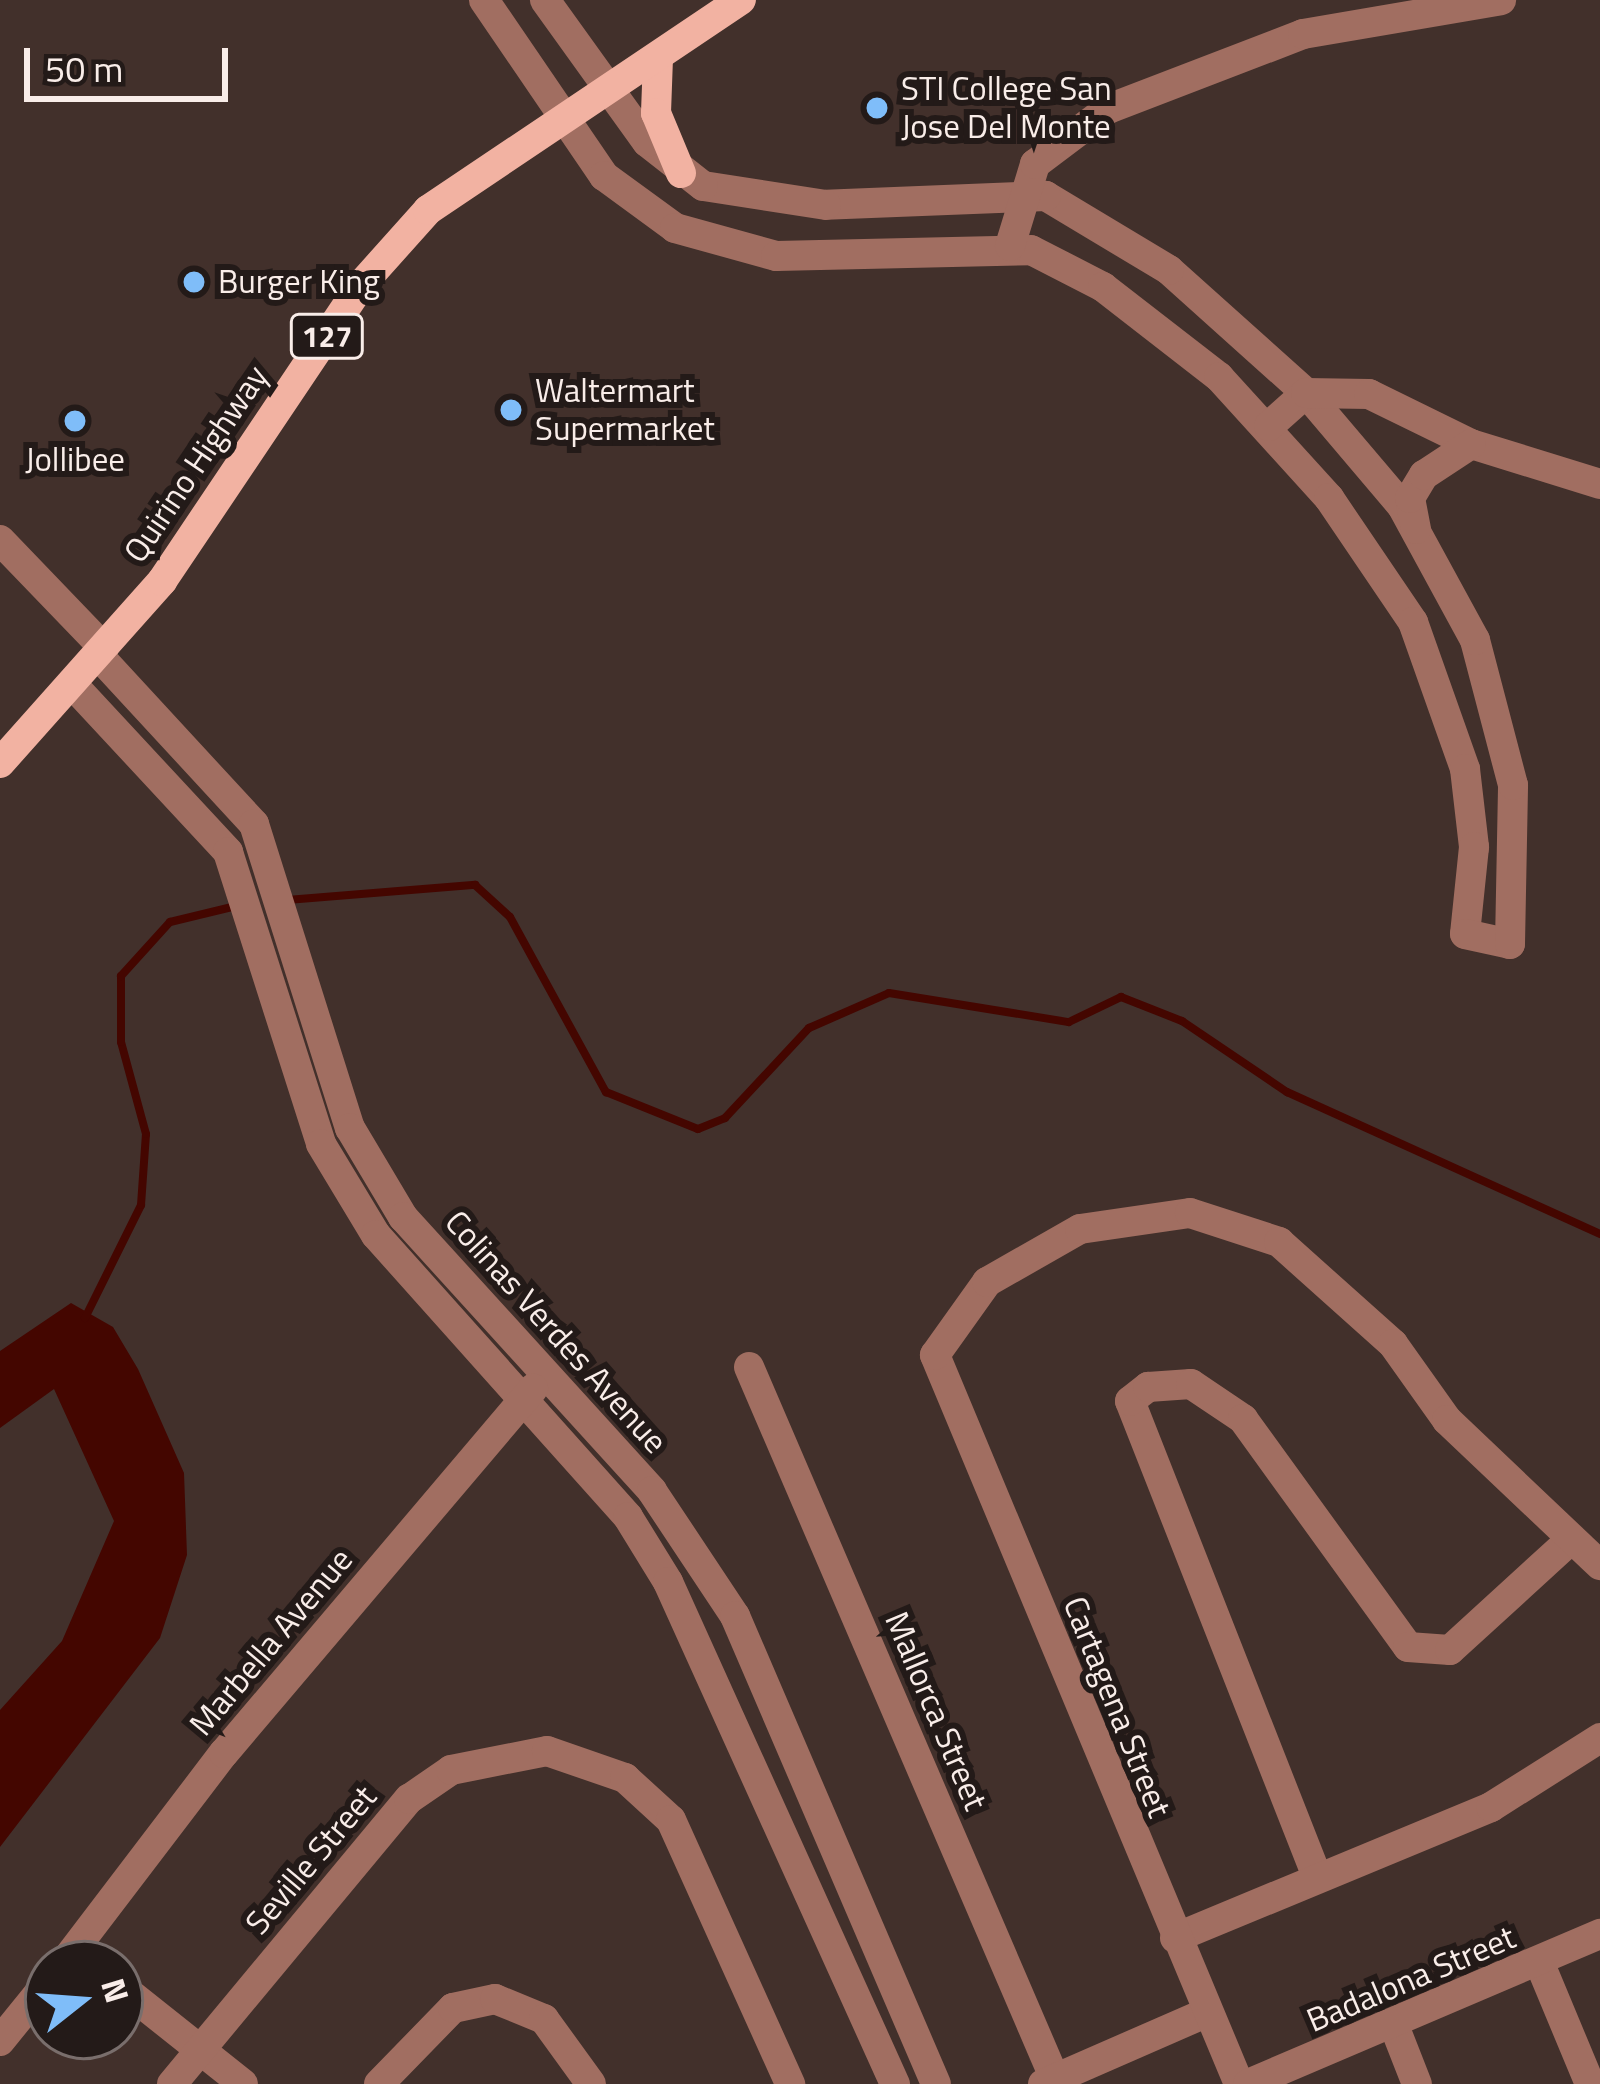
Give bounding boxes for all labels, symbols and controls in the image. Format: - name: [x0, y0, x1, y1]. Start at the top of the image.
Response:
- scale bar: [30, 24, 234, 98]
- text: 50 m: [45, 41, 123, 96]
- place label: STI College San Jose Del Monte: [901, 69, 1112, 147]
- marker: STI College San Jose Del Monte: [864, 95, 890, 121]
- place label: Burger King: [218, 262, 380, 302]
- marker: Burger King: [181, 269, 207, 295]
- road number: 127: [288, 312, 366, 360]
- street label: Quirino Highway: [116, 358, 276, 570]
- place label: Waltermart Supermarket: [535, 371, 715, 449]
- marker: Waltermart Supermarket: [498, 397, 524, 423]
- marker: Jollibee: [62, 408, 88, 434]
- place label: Jollibee: [25, 440, 125, 480]
- street label: Colinas Verdes Avenue: [437, 1203, 675, 1461]
- street label: Marbella Avenue: [181, 1540, 361, 1744]
- street label: Cartagena Street: [1055, 1591, 1179, 1823]
- street label: Mallorca Street: [876, 1606, 996, 1816]
- street label: Seville Street: [237, 1778, 385, 1942]
- street label: Badalona Street: [1301, 1917, 1521, 2041]
- north arrow: [24, 1940, 144, 2060]
- text: N: [88, 1972, 143, 2009]

